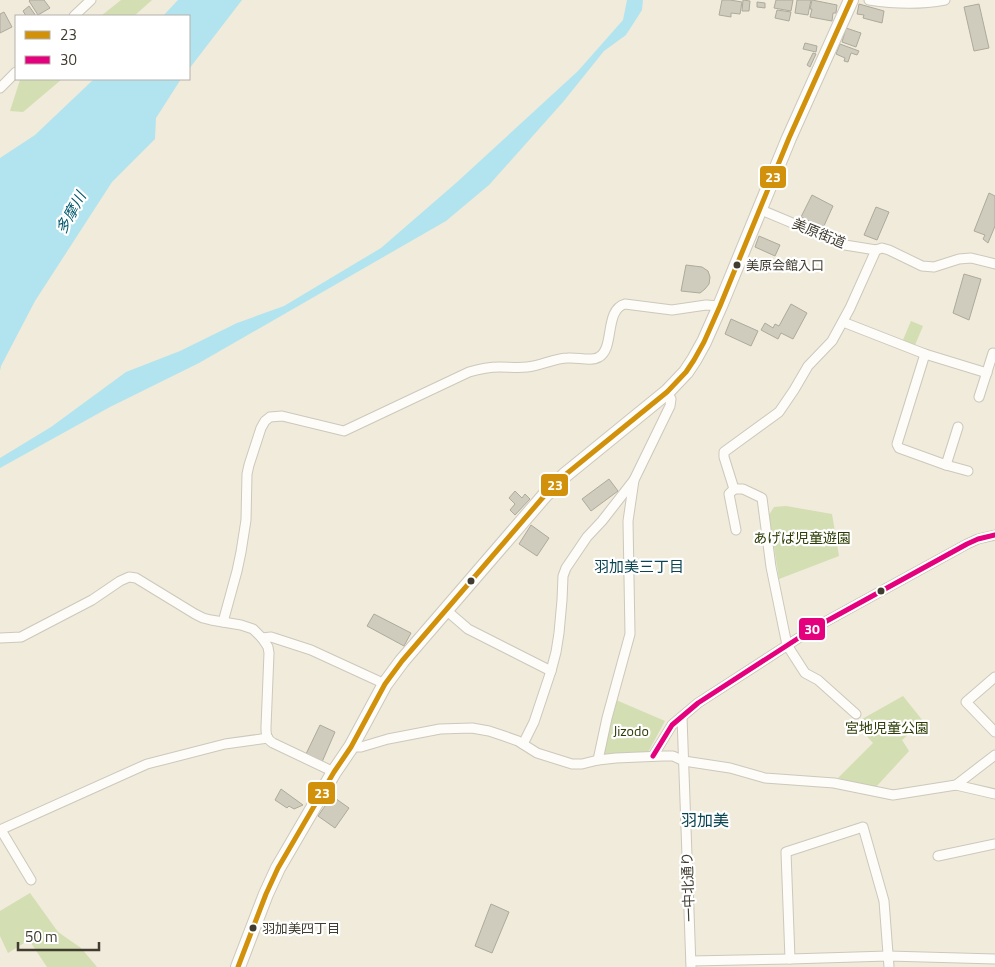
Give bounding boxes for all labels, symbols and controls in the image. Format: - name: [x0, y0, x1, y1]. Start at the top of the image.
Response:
- legend: [15, 15, 190, 80]
- text: 23: [60, 23, 77, 46]
- text: 30: [60, 48, 77, 71]
- line badge: 23: [759, 165, 787, 189]
- text: 23: [765, 166, 781, 187]
- water label: 多摩川: [50, 186, 92, 238]
- street label: 美原街道: [789, 212, 849, 253]
- place label: 美原会館入口: [746, 255, 824, 275]
- marker: 美原会館入口: [732, 260, 742, 270]
- line badge: 23: [540, 473, 569, 497]
- text: 23: [547, 474, 563, 495]
- park label: あげば児童遊園: [753, 527, 851, 548]
- district label: 羽加美三丁目: [594, 555, 684, 578]
- unlabelled marker: [466, 576, 476, 586]
- unlabelled marker: [876, 586, 886, 596]
- line badge: 30: [798, 617, 826, 641]
- text: 30: [804, 618, 820, 639]
- park label: 宮地児童公園: [845, 717, 929, 738]
- park label: Jizodo: [613, 720, 649, 741]
- line badge: 23: [307, 781, 336, 805]
- text: 23: [314, 782, 330, 803]
- district label: 羽加美: [681, 808, 729, 832]
- street label: 一中北通り: [676, 852, 699, 922]
- place label: 羽加美四丁目: [262, 918, 340, 938]
- scale bar: [18, 920, 99, 952]
- marker: 羽加美四丁目: [248, 923, 258, 933]
- text: 50 m: [25, 925, 58, 948]

